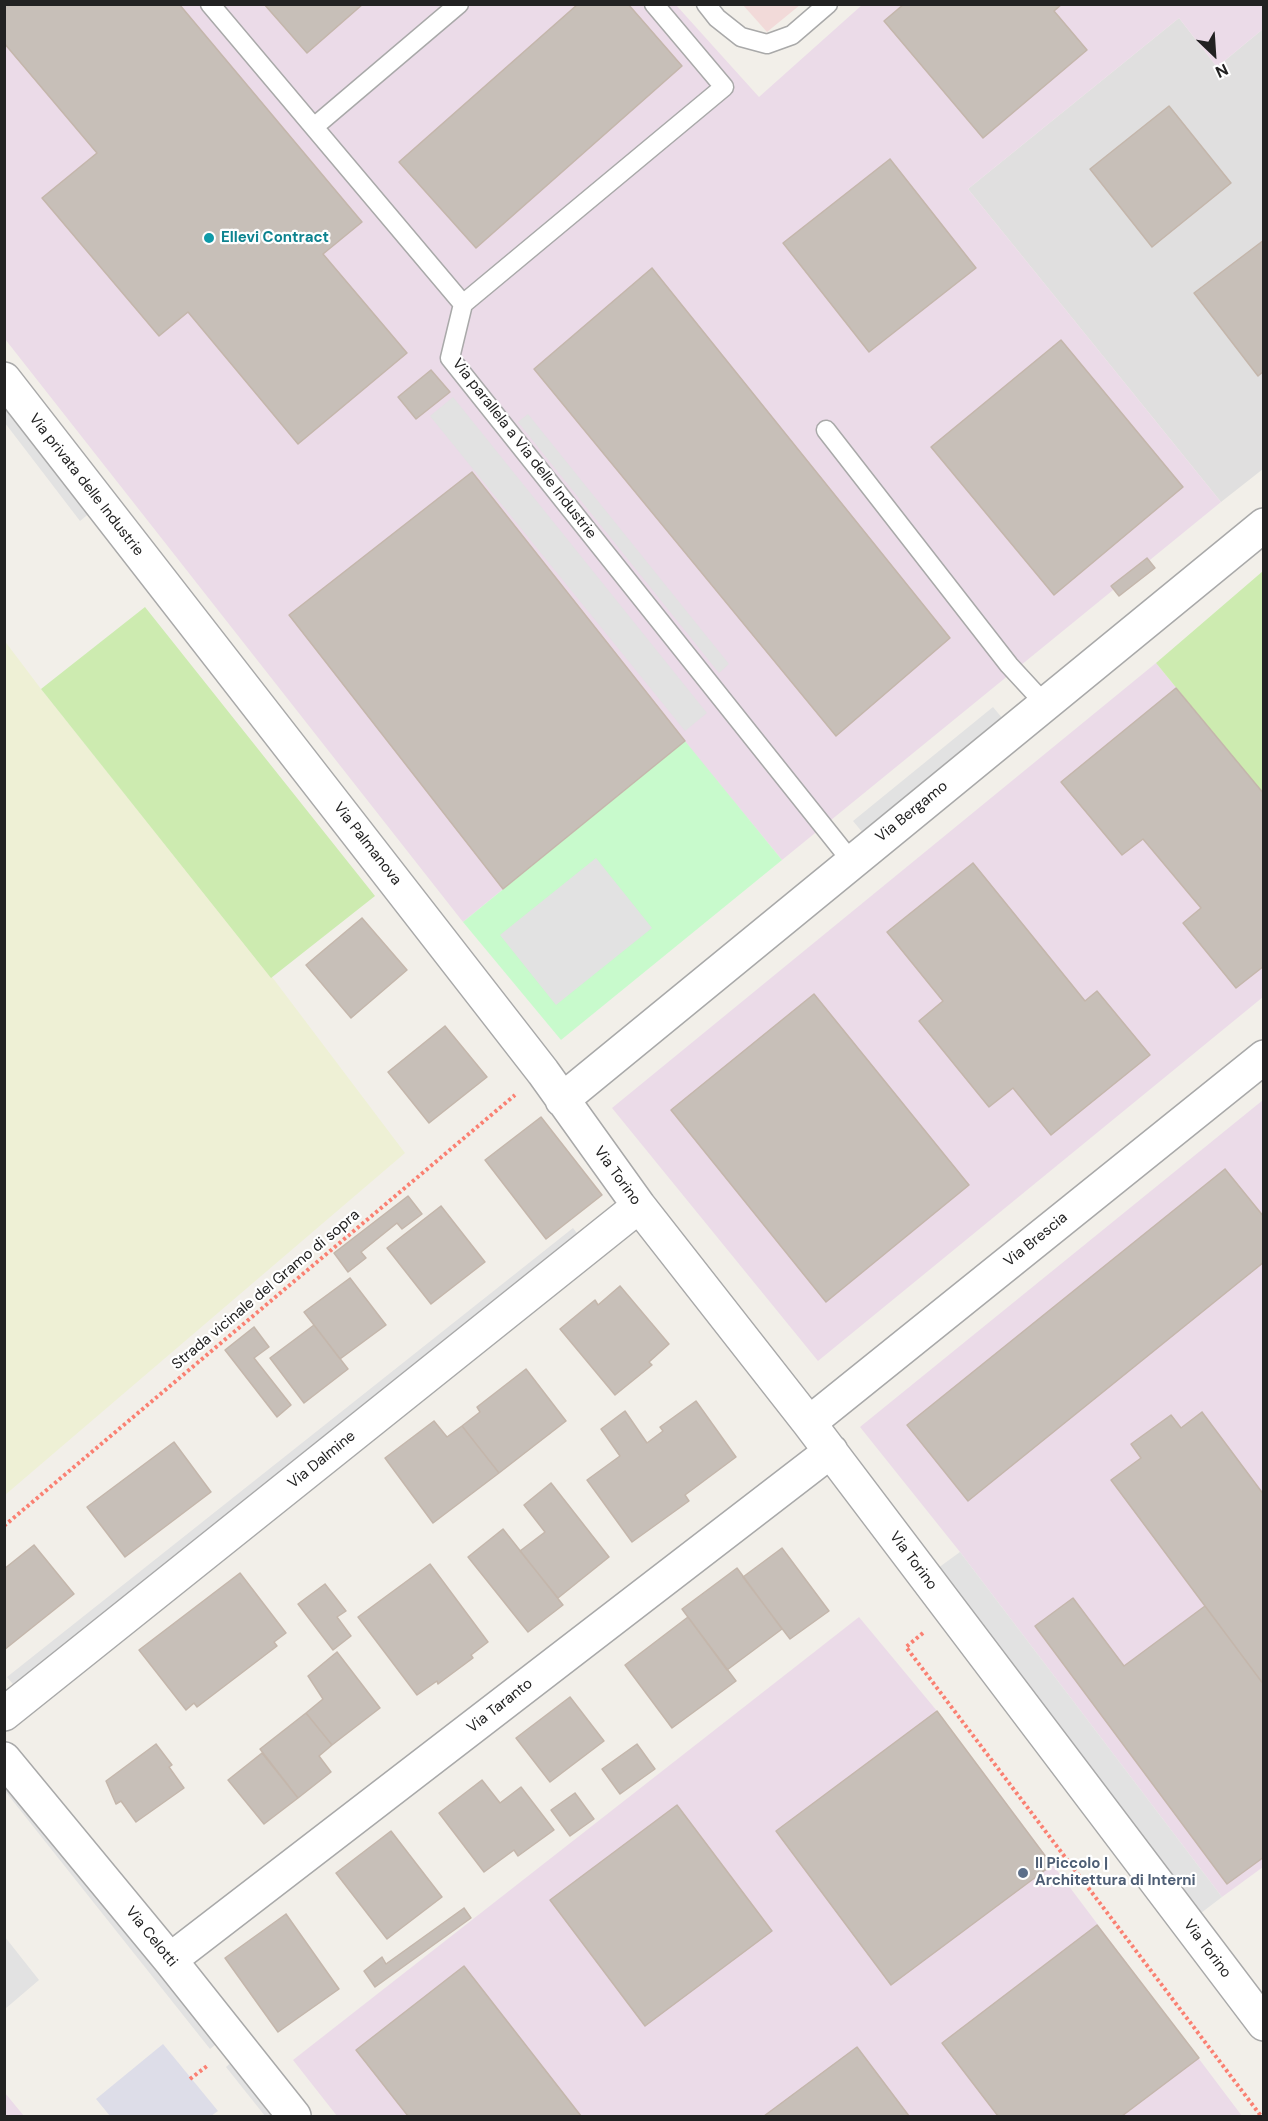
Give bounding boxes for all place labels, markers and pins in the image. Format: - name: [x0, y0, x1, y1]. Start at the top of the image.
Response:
- place label: Ellevi Contract: [221, 229, 329, 247]
- marker: Ellevi Contract: [202, 231, 216, 245]
- place label: Il Piccolo | Architettura di Interni: [1035, 1855, 1196, 1890]
- marker: Il Piccolo | Architettura di Interni: [1016, 1866, 1030, 1880]

